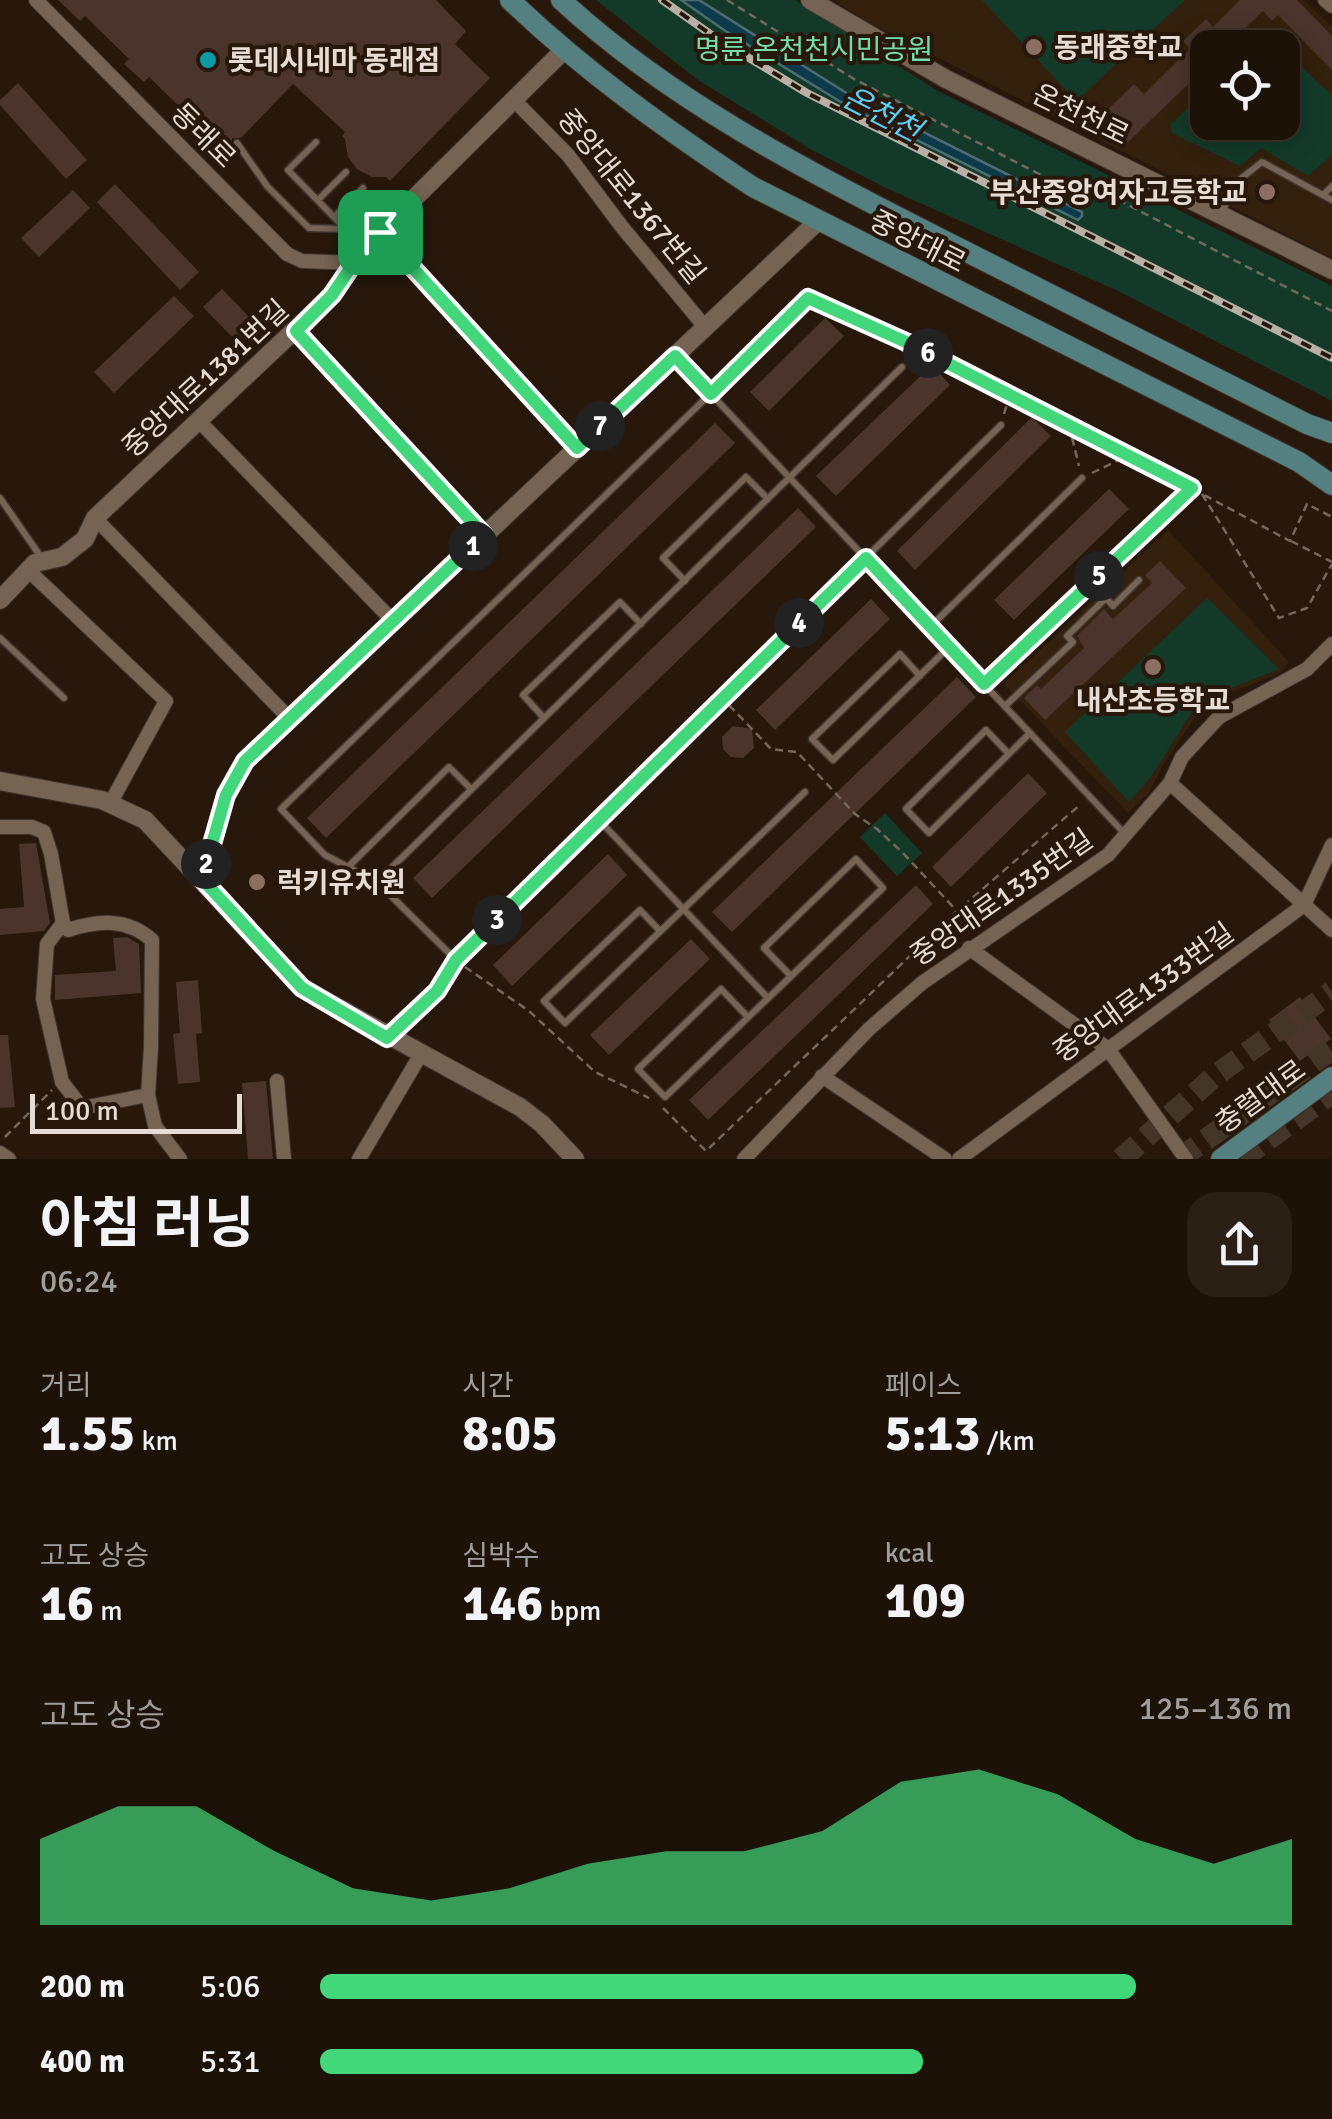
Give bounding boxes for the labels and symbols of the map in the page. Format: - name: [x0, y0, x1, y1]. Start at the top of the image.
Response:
- place label: 동래중학교: [1054, 31, 1183, 65]
- park label: 명륜 온천천시민공원: [695, 33, 933, 67]
- marker: 동래중학교: [1023, 36, 1045, 58]
- place label: 롯데시네마 동래점: [228, 44, 440, 78]
- marker: 롯데시네마 동래점: [197, 49, 219, 71]
- street label: 온천천로: [1027, 77, 1134, 153]
- water label: 온천천: [836, 79, 930, 151]
- street label: 동래로: [164, 96, 243, 175]
- street label: 중앙대로1367번길: [550, 102, 712, 291]
- place label: 부산중앙여자고등학교: [989, 176, 1247, 210]
- marker: 부산중앙여자고등학교: [1256, 181, 1278, 203]
- pin: [338, 190, 423, 275]
- street label: 중앙대로: [864, 203, 971, 280]
- street label: 중앙대로1381번길: [115, 293, 296, 464]
- pin: 6: [903, 328, 953, 378]
- pin: 7: [575, 401, 625, 451]
- pin: 1: [448, 521, 498, 571]
- pin: 5: [1074, 551, 1124, 601]
- pin: 4: [774, 598, 824, 648]
- marker: 내산초등학교: [1142, 656, 1164, 678]
- place label: 내산초등학교: [1076, 684, 1230, 718]
- street label: 중앙대로1335번길: [904, 822, 1099, 973]
- pin: 2: [181, 839, 231, 889]
- place label: 럭키유치원: [277, 866, 406, 900]
- marker: 럭키유치원: [246, 871, 268, 893]
- pin: 3: [472, 895, 522, 945]
- street label: 중앙대로1333번길: [1047, 916, 1241, 1070]
- street label: 충렬대로: [1209, 1053, 1312, 1141]
- scale bar: [30, 1089, 242, 1134]

